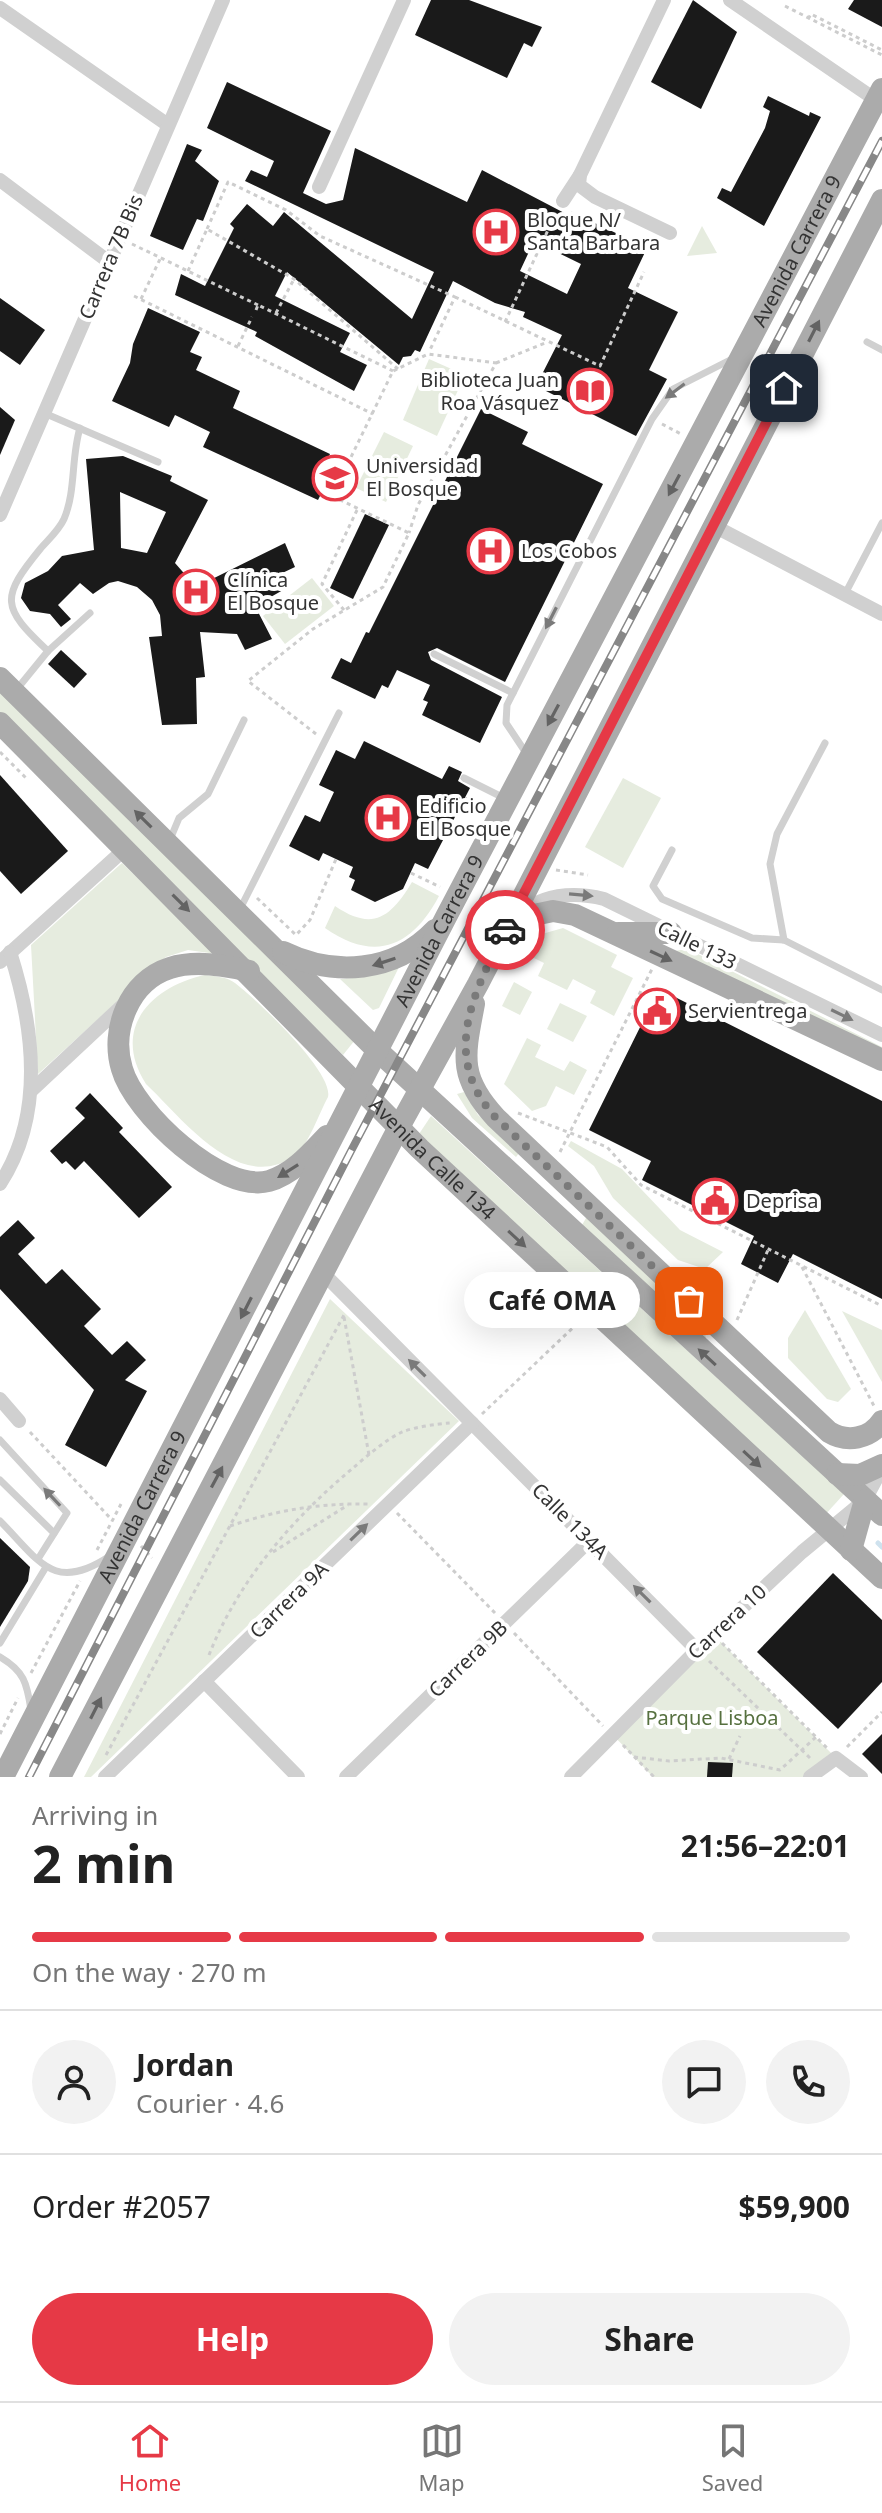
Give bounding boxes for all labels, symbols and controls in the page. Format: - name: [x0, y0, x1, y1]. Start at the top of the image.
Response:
- street label: Avenida Carrera 9: [745, 170, 847, 331]
- street label: Carrera 7B Bis: [72, 190, 149, 323]
- place label: Bloque N/ Santa Barbara: [527, 206, 660, 256]
- hospital icon: Bloque N/ Santa Barbara: [472, 208, 520, 256]
- one-way arrow: [807, 320, 820, 343]
- pin: [750, 354, 818, 422]
- place label: Biblioteca Juan Roa Vásquez: [420, 366, 559, 416]
- icon: home: [762, 366, 806, 410]
- library icon: Biblioteca Juan Roa Vásquez: [566, 367, 614, 415]
- one-way arrow: [665, 382, 685, 398]
- place label: Universidad El Bosque: [366, 452, 478, 502]
- school or university icon: Universidad El Bosque: [311, 454, 359, 502]
- one-way arrow: [668, 474, 682, 496]
- hospital icon: Los Cobos: [466, 527, 514, 575]
- place label: Los Cobos: [521, 537, 617, 564]
- place label: Clínica El Bosque: [227, 566, 319, 616]
- hospital icon: Clínica El Bosque: [172, 568, 220, 616]
- one-way arrow: [545, 606, 558, 629]
- one-way arrow: [546, 703, 559, 726]
- place label: Edificio El Bosque: [419, 792, 511, 842]
- hospital icon: Edificio El Bosque: [364, 794, 412, 842]
- one-way arrow: [134, 810, 153, 828]
- street label: Avenida Carrera 9: [388, 850, 489, 1011]
- one-way arrow: [569, 889, 594, 902]
- courier: [465, 890, 545, 970]
- one-way arrow: [171, 893, 190, 912]
- icon: car: [483, 908, 527, 952]
- street label: Calle 133: [653, 914, 741, 975]
- one-way arrow: [649, 949, 673, 963]
- one-way arrow: [372, 956, 396, 968]
- public building icon: Servientrega: [633, 987, 681, 1035]
- place label: Servientrega: [688, 997, 807, 1024]
- one-way arrow: [830, 1008, 853, 1022]
- street label: Avenida Calle 134: [364, 1091, 502, 1226]
- one-way arrow: [277, 1163, 298, 1178]
- public building icon: Deprisa: [691, 1177, 739, 1225]
- place label: Deprisa: [746, 1187, 818, 1214]
- one-way arrow: [507, 1229, 526, 1247]
- pin: [655, 1267, 723, 1335]
- callout: Café OMA: [465, 1273, 641, 1329]
- icon: bag: [667, 1279, 711, 1323]
- text: Café OMA: [488, 1282, 616, 1318]
- one-way arrow: [239, 1297, 253, 1320]
- one-way arrow: [698, 1348, 717, 1366]
- one-way arrow: [408, 1359, 427, 1378]
- street label: Avenida Carrera 9: [91, 1426, 192, 1587]
- one-way arrow: [742, 1450, 761, 1468]
- one-way arrow: [210, 1466, 223, 1489]
- street label: Calle 134A: [526, 1477, 615, 1565]
- one-way arrow: [44, 1487, 62, 1506]
- one-way arrow: [349, 1524, 368, 1542]
- street label: Carrera 9A: [243, 1555, 334, 1644]
- street label: Carrera 10: [681, 1578, 772, 1665]
- one-way arrow: [634, 1585, 652, 1604]
- street label: Carrera 9B: [422, 1614, 513, 1703]
- one-way arrow: [90, 1696, 103, 1719]
- park label: Parque Lisboa: [645, 1704, 779, 1731]
- text: Arriving in: [32, 1797, 158, 1833]
- text: 21:56–22:01: [681, 1825, 850, 1866]
- text: 2 min: [32, 1827, 175, 1898]
- text: On the way · 270 m: [32, 1954, 266, 1990]
- button: person: [32, 2040, 116, 2124]
- button: chat: [662, 2040, 746, 2124]
- button: phone: [766, 2040, 850, 2124]
- text: Jordan: [136, 2044, 234, 2085]
- text: Courier · 4.6: [136, 2085, 284, 2121]
- text: Order #2057: [32, 2186, 211, 2227]
- text: $59,900: [738, 2186, 850, 2227]
- button: Help: [32, 2293, 433, 2385]
- button: Share: [449, 2293, 850, 2385]
- tab: Home: [119, 2419, 181, 2497]
- tab: Map: [419, 2419, 464, 2497]
- tab: Saved: [702, 2419, 763, 2497]

